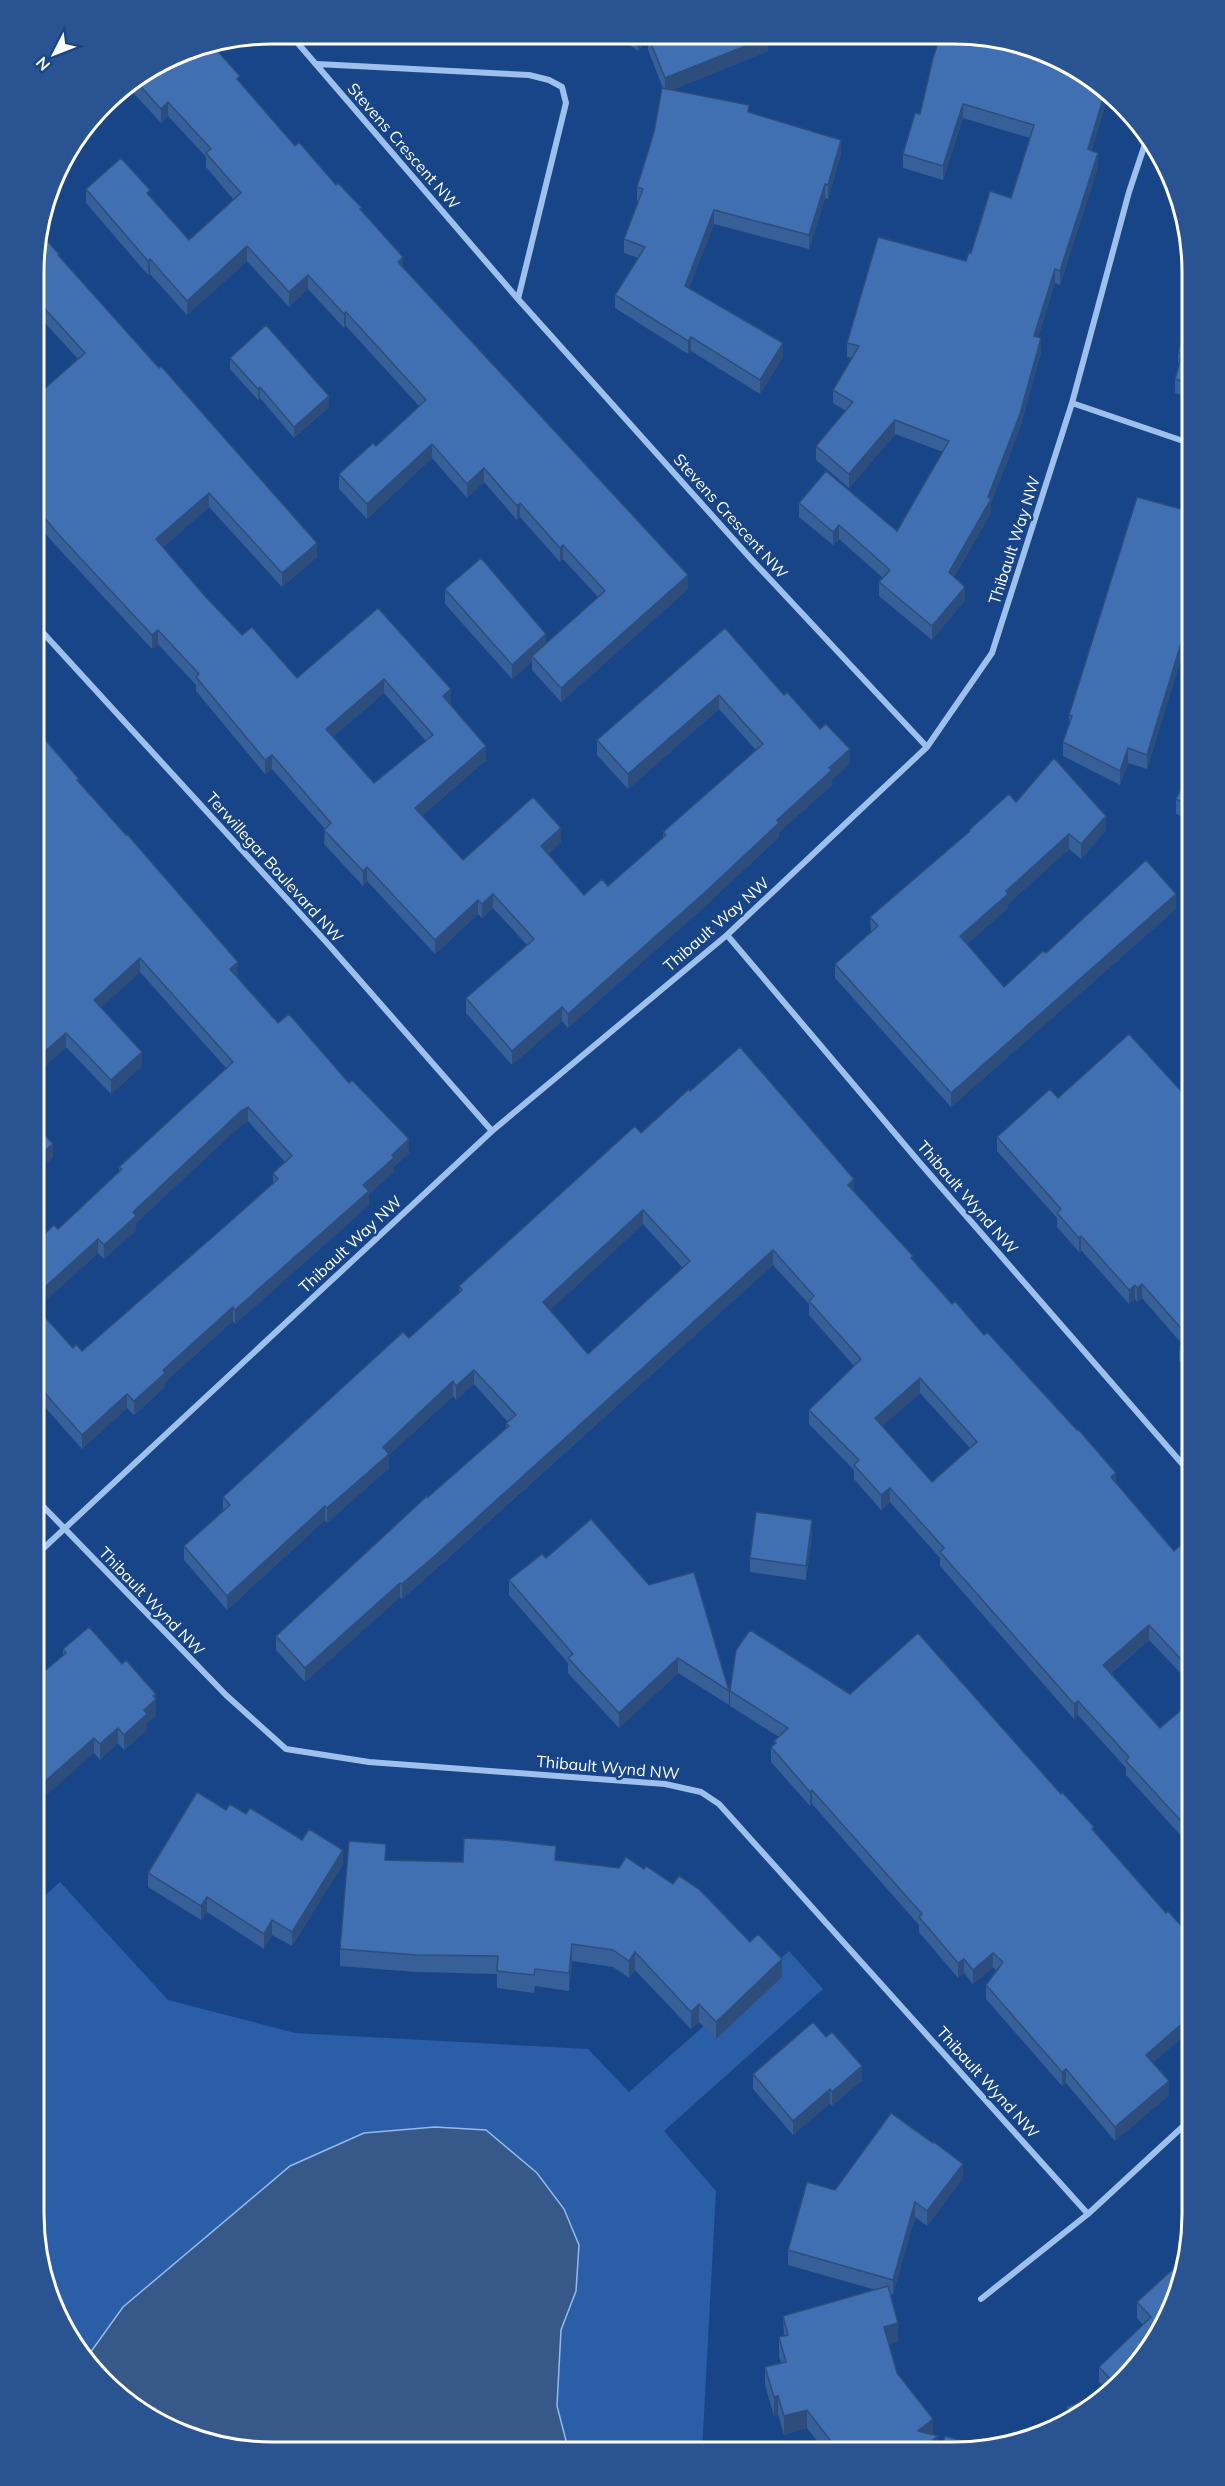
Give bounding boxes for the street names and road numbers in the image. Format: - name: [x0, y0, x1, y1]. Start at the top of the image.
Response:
- street label: Stevens Crescent NW: [344, 79, 465, 214]
- street label: Stevens Crescent NW: [670, 449, 793, 583]
- street label: Thibault Way NW: [984, 473, 1044, 607]
- street label: Terwillegar Boulevard NW: [202, 788, 348, 946]
- street label: Thibault Way NW: [659, 872, 773, 975]
- street label: Thibault Wynd NW: [913, 1136, 1023, 1258]
- street label: Thibault Way NW: [294, 1191, 406, 1297]
- street label: Thibault Wynd NW: [95, 1542, 209, 1660]
- street label: Thibault Wynd NW: [536, 1751, 681, 1783]
- street label: Thibault Wynd NW: [933, 2022, 1044, 2142]

